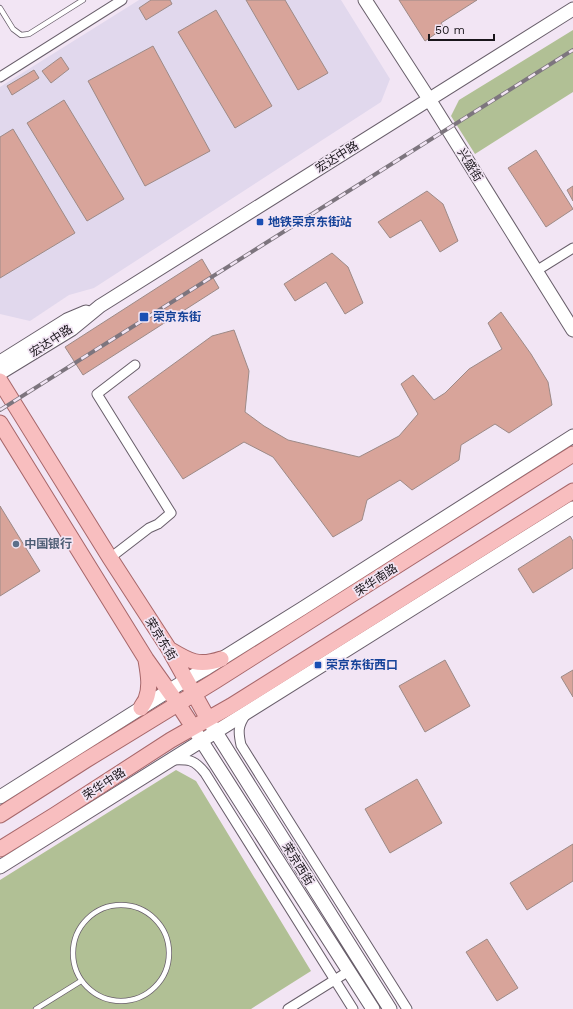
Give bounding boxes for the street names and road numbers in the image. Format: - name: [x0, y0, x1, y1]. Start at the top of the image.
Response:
- street label: 宏达中路: [313, 138, 361, 176]
- street label: 兴盛街: [455, 146, 485, 184]
- street label: 宏达中路: [27, 322, 75, 360]
- street label: 荣华南路: [352, 561, 400, 599]
- street label: 荣京东街: [142, 615, 180, 663]
- street label: 荣华中路: [80, 765, 128, 803]
- street label: 荣京西街: [279, 840, 317, 888]

